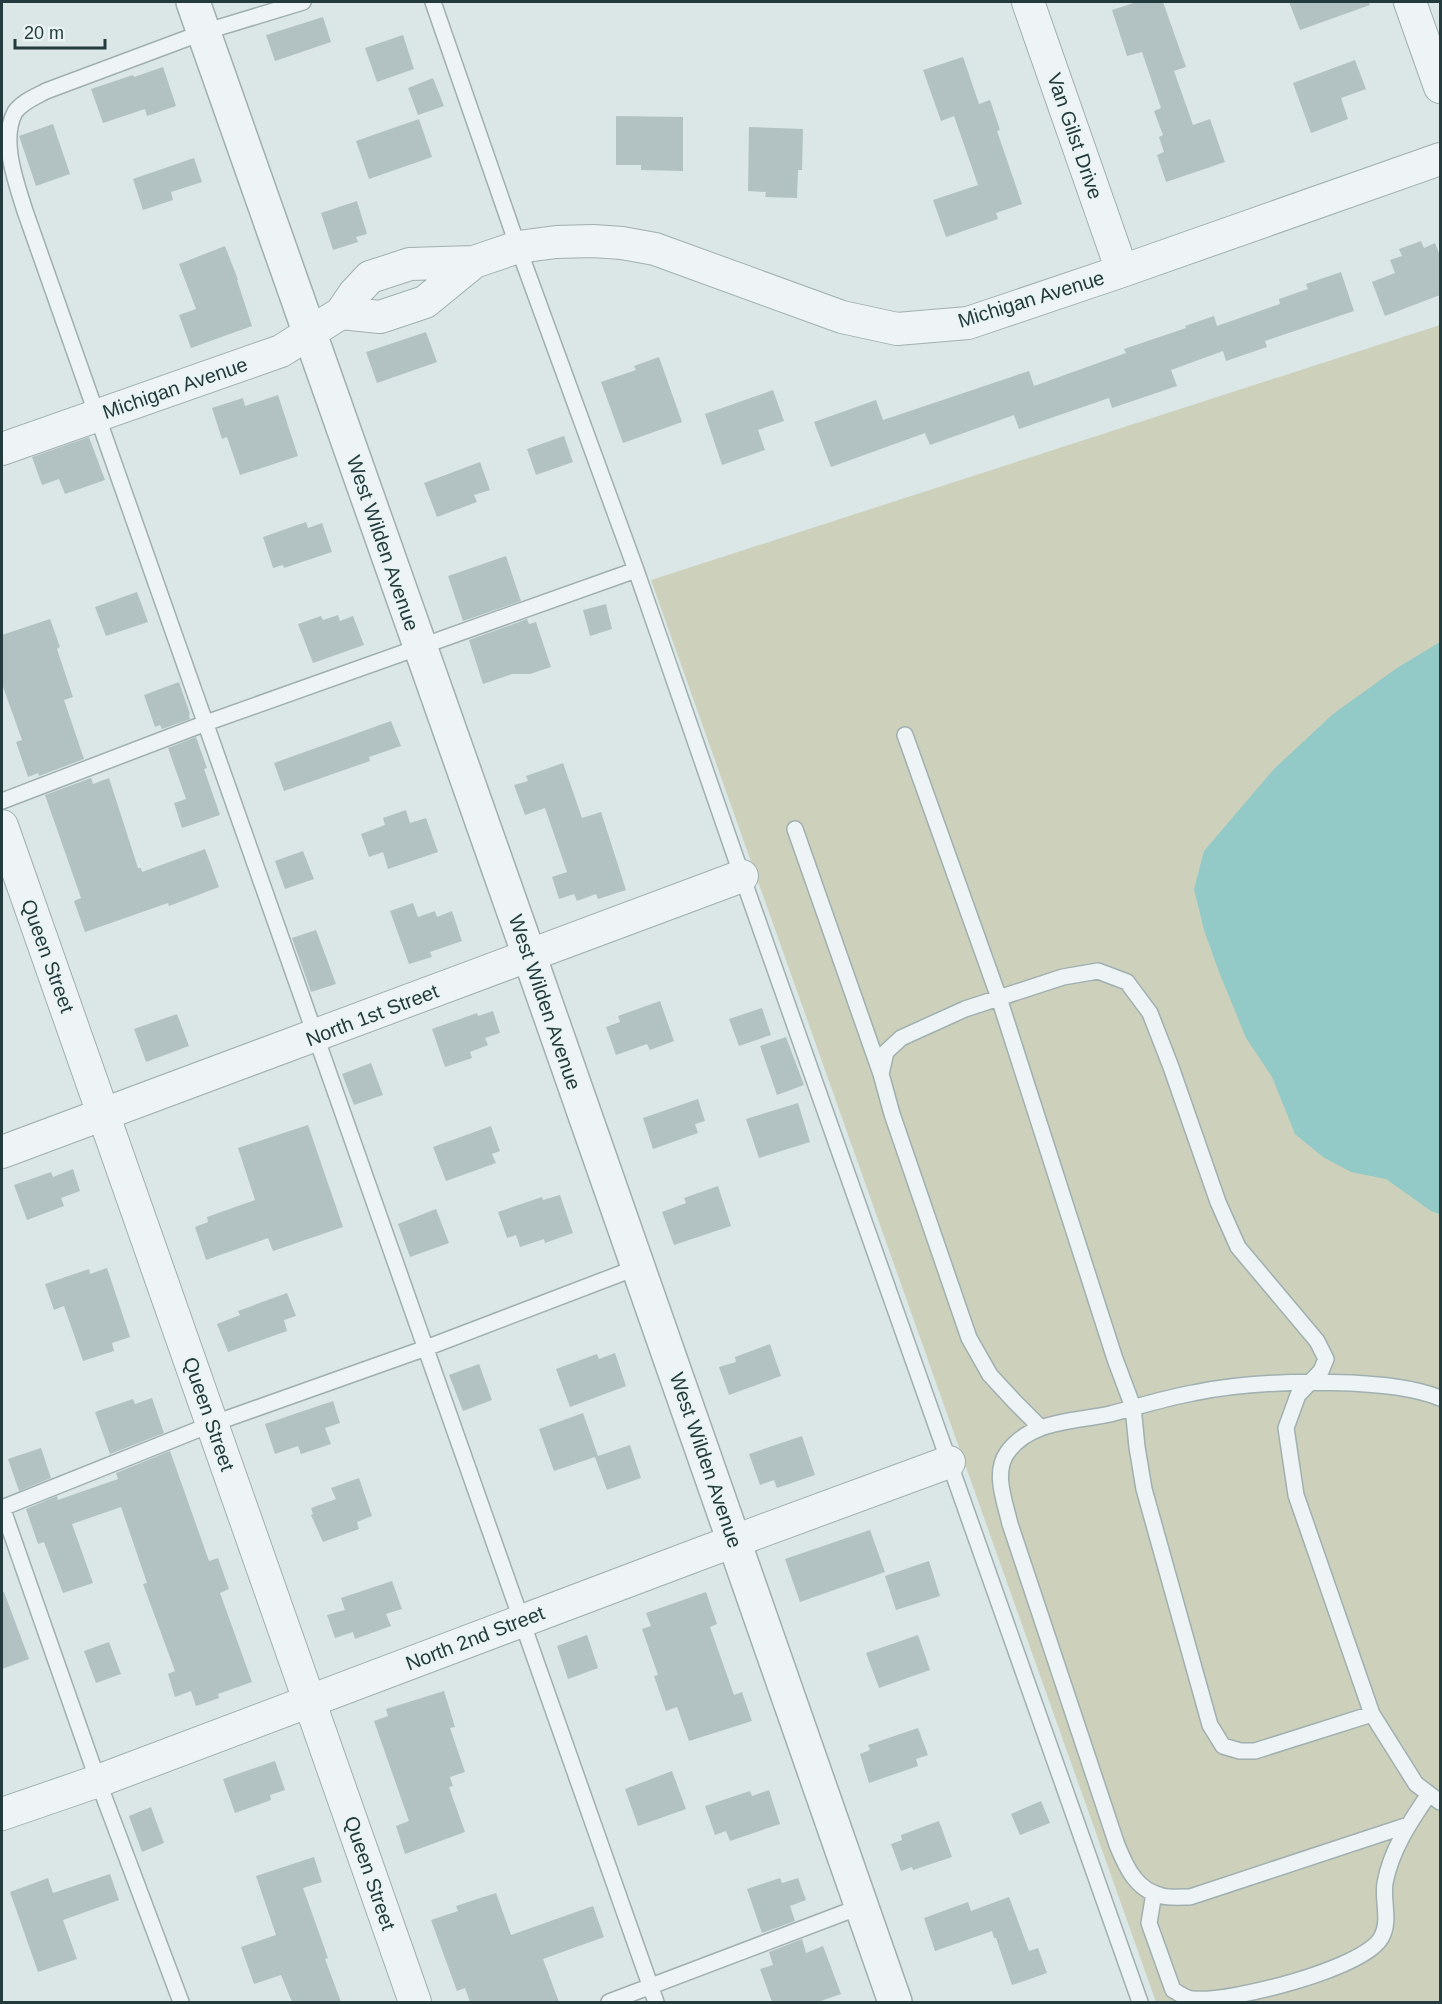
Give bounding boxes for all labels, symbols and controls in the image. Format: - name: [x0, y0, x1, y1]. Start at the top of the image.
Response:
- scale bar: [15, 12, 105, 50]
- text: 20 m: [24, 23, 64, 43]
- street label: Van Gilst Drive: [1043, 70, 1107, 202]
- street label: Michigan Avenue: [955, 266, 1107, 332]
- street label: Michigan Avenue: [100, 353, 250, 423]
- street label: West Wilden Avenue: [343, 453, 423, 633]
- street label: Queen Street: [17, 896, 79, 1016]
- street label: West Wilden Avenue: [505, 912, 585, 1092]
- street label: North 1st Street: [303, 979, 442, 1050]
- street label: Queen Street: [179, 1354, 239, 1474]
- street label: West Wilden Avenue: [666, 1370, 746, 1550]
- street label: North 2nd Street: [403, 1601, 548, 1675]
- street label: Queen Street: [340, 1813, 400, 1933]

